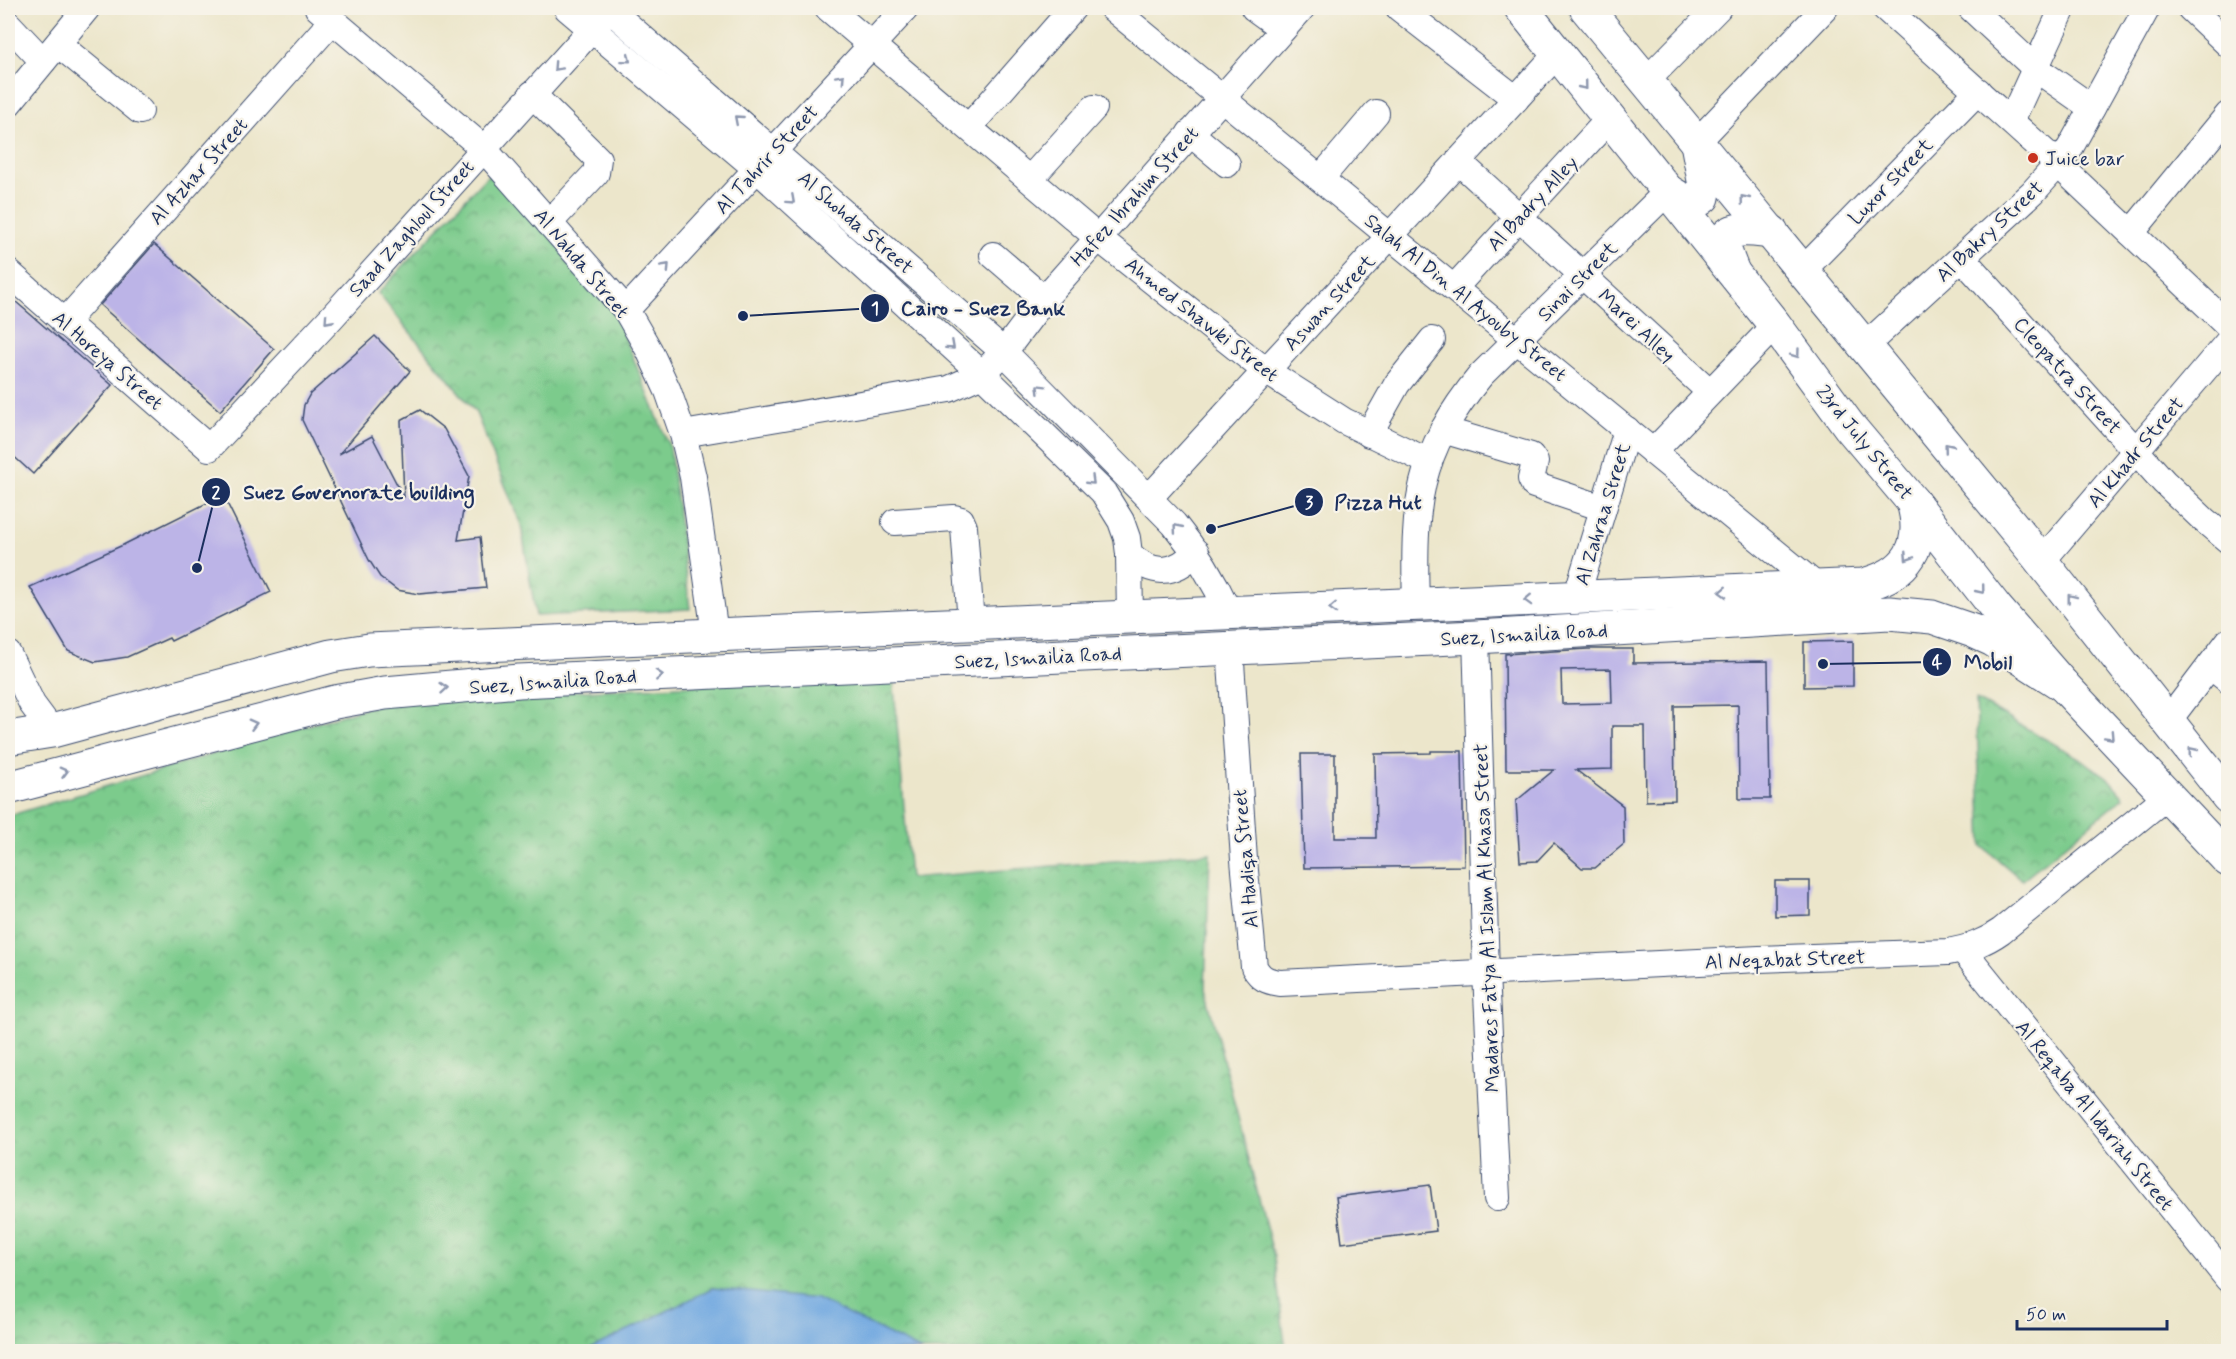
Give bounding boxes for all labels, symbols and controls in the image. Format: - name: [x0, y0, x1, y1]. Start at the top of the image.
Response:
- one-way arrow: [620, 52, 631, 63]
- one-way arrow: [554, 59, 565, 70]
- one-way arrow: [834, 74, 845, 85]
- one-way arrow: [1576, 79, 1587, 90]
- street label: Al Tahrir Street: [709, 99, 825, 221]
- street label: Al Azhar Street: [144, 113, 255, 231]
- one-way arrow: [734, 115, 745, 126]
- street label: Hafez Ibrahim Street: [1065, 121, 1205, 273]
- street label: Luxor Street: [1843, 133, 1940, 231]
- place label: Juice bar: [2045, 146, 2125, 173]
- street label: Al Badry Alley: [1482, 150, 1584, 258]
- marker: Juice bar: [2026, 151, 2040, 165]
- street label: Saad Zaghloul Street: [343, 155, 481, 303]
- street label: Al Shohda Street: [791, 165, 919, 281]
- street label: Al Bakry Street: [1930, 175, 2050, 289]
- one-way arrow: [784, 193, 795, 204]
- one-way arrow: [1740, 195, 1751, 206]
- street label: Al Nahda Street: [527, 203, 635, 325]
- street label: Salah Al Din Al Ayouby Street: [1358, 208, 1572, 388]
- street label: Sinai Street: [1532, 236, 1624, 328]
- street label: Aswan Street: [1278, 249, 1382, 357]
- street label: Ahmed Shawki Street: [1118, 252, 1284, 389]
- one-way arrow: [658, 264, 669, 275]
- street label: Marei Alley: [1591, 283, 1681, 369]
- callout: Cairo - Suez Bank: [860, 288, 1076, 327]
- text: Cairo - Suez Bank: [901, 295, 1065, 323]
- text: 1: [871, 297, 879, 321]
- street label: Al Horeya Street: [46, 305, 168, 417]
- street label: Cleopatra Street: [2007, 311, 2127, 441]
- one-way arrow: [325, 313, 336, 324]
- one-way arrow: [944, 339, 954, 350]
- one-way arrow: [1789, 347, 1800, 358]
- street label: 23rd July Street: [1809, 380, 1919, 506]
- one-way arrow: [1037, 385, 1048, 396]
- street label: Al Khadr Street: [2082, 392, 2191, 514]
- street label: Al Zahraa Street: [1569, 440, 1638, 589]
- one-way arrow: [1944, 443, 1955, 454]
- callout: Suez Governorate building: [201, 472, 486, 511]
- one-way arrow: [1085, 474, 1095, 485]
- text: Suez Governorate building: [243, 479, 475, 509]
- text: 2: [212, 481, 221, 505]
- callout: Pizza Hut: [1294, 482, 1433, 521]
- text: Pizza Hut: [1334, 489, 1422, 517]
- text: 3: [1305, 491, 1314, 515]
- one-way arrow: [1173, 524, 1184, 535]
- one-way arrow: [1904, 551, 1915, 562]
- one-way arrow: [1974, 583, 1985, 594]
- one-way arrow: [1718, 585, 1727, 598]
- one-way arrow: [1524, 594, 1533, 606]
- one-way arrow: [2068, 594, 2079, 605]
- one-way arrow: [1329, 601, 1338, 614]
- street label: Suez, Ismailia Road: [1440, 618, 1609, 653]
- street label: Suez, Ismailia Road: [954, 641, 1123, 676]
- callout: Mobil: [1922, 642, 2024, 681]
- text: Mobil: [1964, 649, 2012, 677]
- text: 4: [1932, 651, 1943, 675]
- street label: Suez, Ismailia Road: [469, 663, 638, 702]
- one-way arrow: [655, 668, 664, 681]
- one-way arrow: [439, 682, 448, 695]
- one-way arrow: [248, 718, 258, 731]
- one-way arrow: [2103, 729, 2114, 740]
- street label: Madares Fatya Al Islam Al Khasa Street: [1468, 743, 1507, 1093]
- one-way arrow: [2188, 747, 2199, 758]
- one-way arrow: [59, 767, 69, 780]
- street label: Al Hadiqa Street: [1227, 788, 1266, 930]
- street label: Al Neqabat Street: [1704, 944, 1866, 977]
- street label: Al Reqaba Al Idariah Street: [2009, 1015, 2179, 1217]
- scale bar: [2017, 1293, 2167, 1331]
- text: 50 m: [2026, 1303, 2066, 1327]

